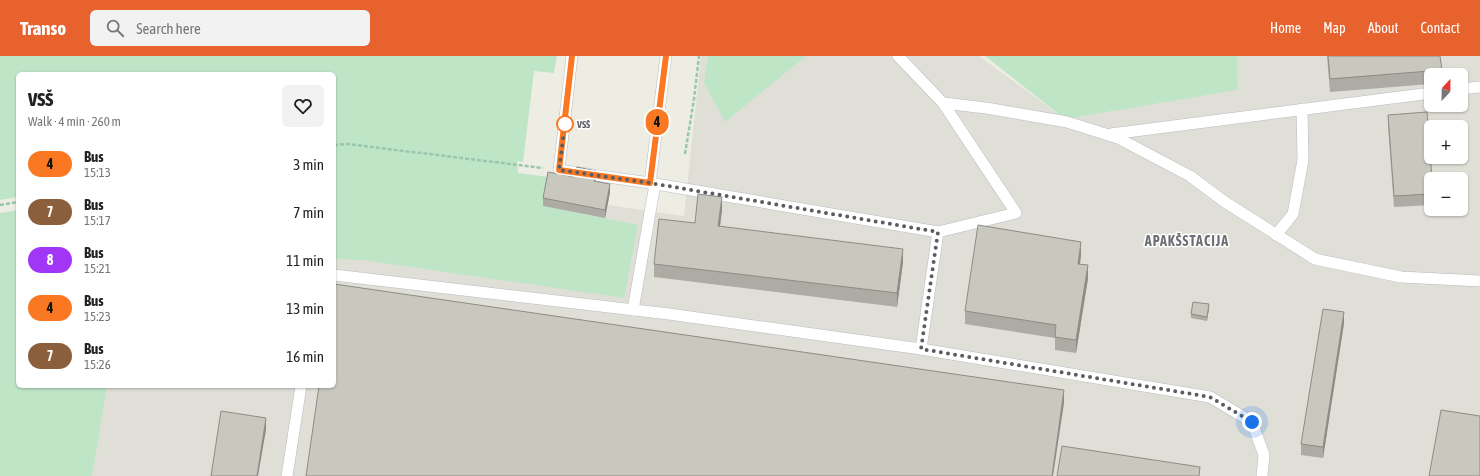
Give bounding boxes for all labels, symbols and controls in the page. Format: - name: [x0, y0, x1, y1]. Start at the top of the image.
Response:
- search box: [90, 10, 370, 46]
- text: Transo: [20, 17, 66, 39]
- icon: search: [104, 17, 126, 39]
- text: Search here: [136, 20, 201, 37]
- text: Home: [1270, 20, 1301, 36]
- text: Map: [1323, 20, 1346, 36]
- text: About: [1368, 20, 1399, 36]
- text: Contact: [1421, 20, 1460, 36]
- north arrow: [1424, 68, 1468, 112]
- map controls: [1424, 68, 1468, 216]
- button: heart: [282, 85, 324, 127]
- text: VSŠ: [28, 88, 53, 110]
- line badge: 4: [644, 109, 670, 135]
- text: Walk · 4 min · 260 m: [28, 114, 121, 129]
- text: 4: [654, 114, 660, 130]
- marker: VSŠ: [556, 115, 574, 133]
- place label: VSŠ: [576, 119, 591, 130]
- button: +: [1424, 120, 1468, 164]
- text: Bus: [84, 148, 104, 165]
- text: 4: [47, 156, 53, 172]
- text: 3 min: [293, 156, 324, 173]
- text: 15:13: [84, 165, 111, 180]
- button: −: [1424, 172, 1468, 216]
- text: Bus: [84, 196, 104, 213]
- text: 7: [47, 204, 53, 220]
- text: 7 min: [293, 204, 324, 221]
- text: 15:17: [84, 213, 111, 228]
- district label: APAKŠSTACIJA: [1144, 233, 1229, 249]
- text: Bus: [84, 244, 104, 261]
- text: 8: [47, 252, 53, 268]
- text: 11 min: [286, 252, 324, 269]
- text: 15:21: [84, 261, 111, 276]
- text: Bus: [84, 292, 104, 309]
- text: 4: [47, 300, 53, 316]
- text: 13 min: [286, 300, 324, 317]
- text: 15:23: [84, 309, 111, 324]
- text: Bus: [84, 340, 104, 357]
- text: 7: [47, 348, 53, 364]
- text: 16 min: [286, 348, 324, 365]
- text: 15:26: [84, 357, 111, 372]
- your location: [1242, 412, 1262, 432]

